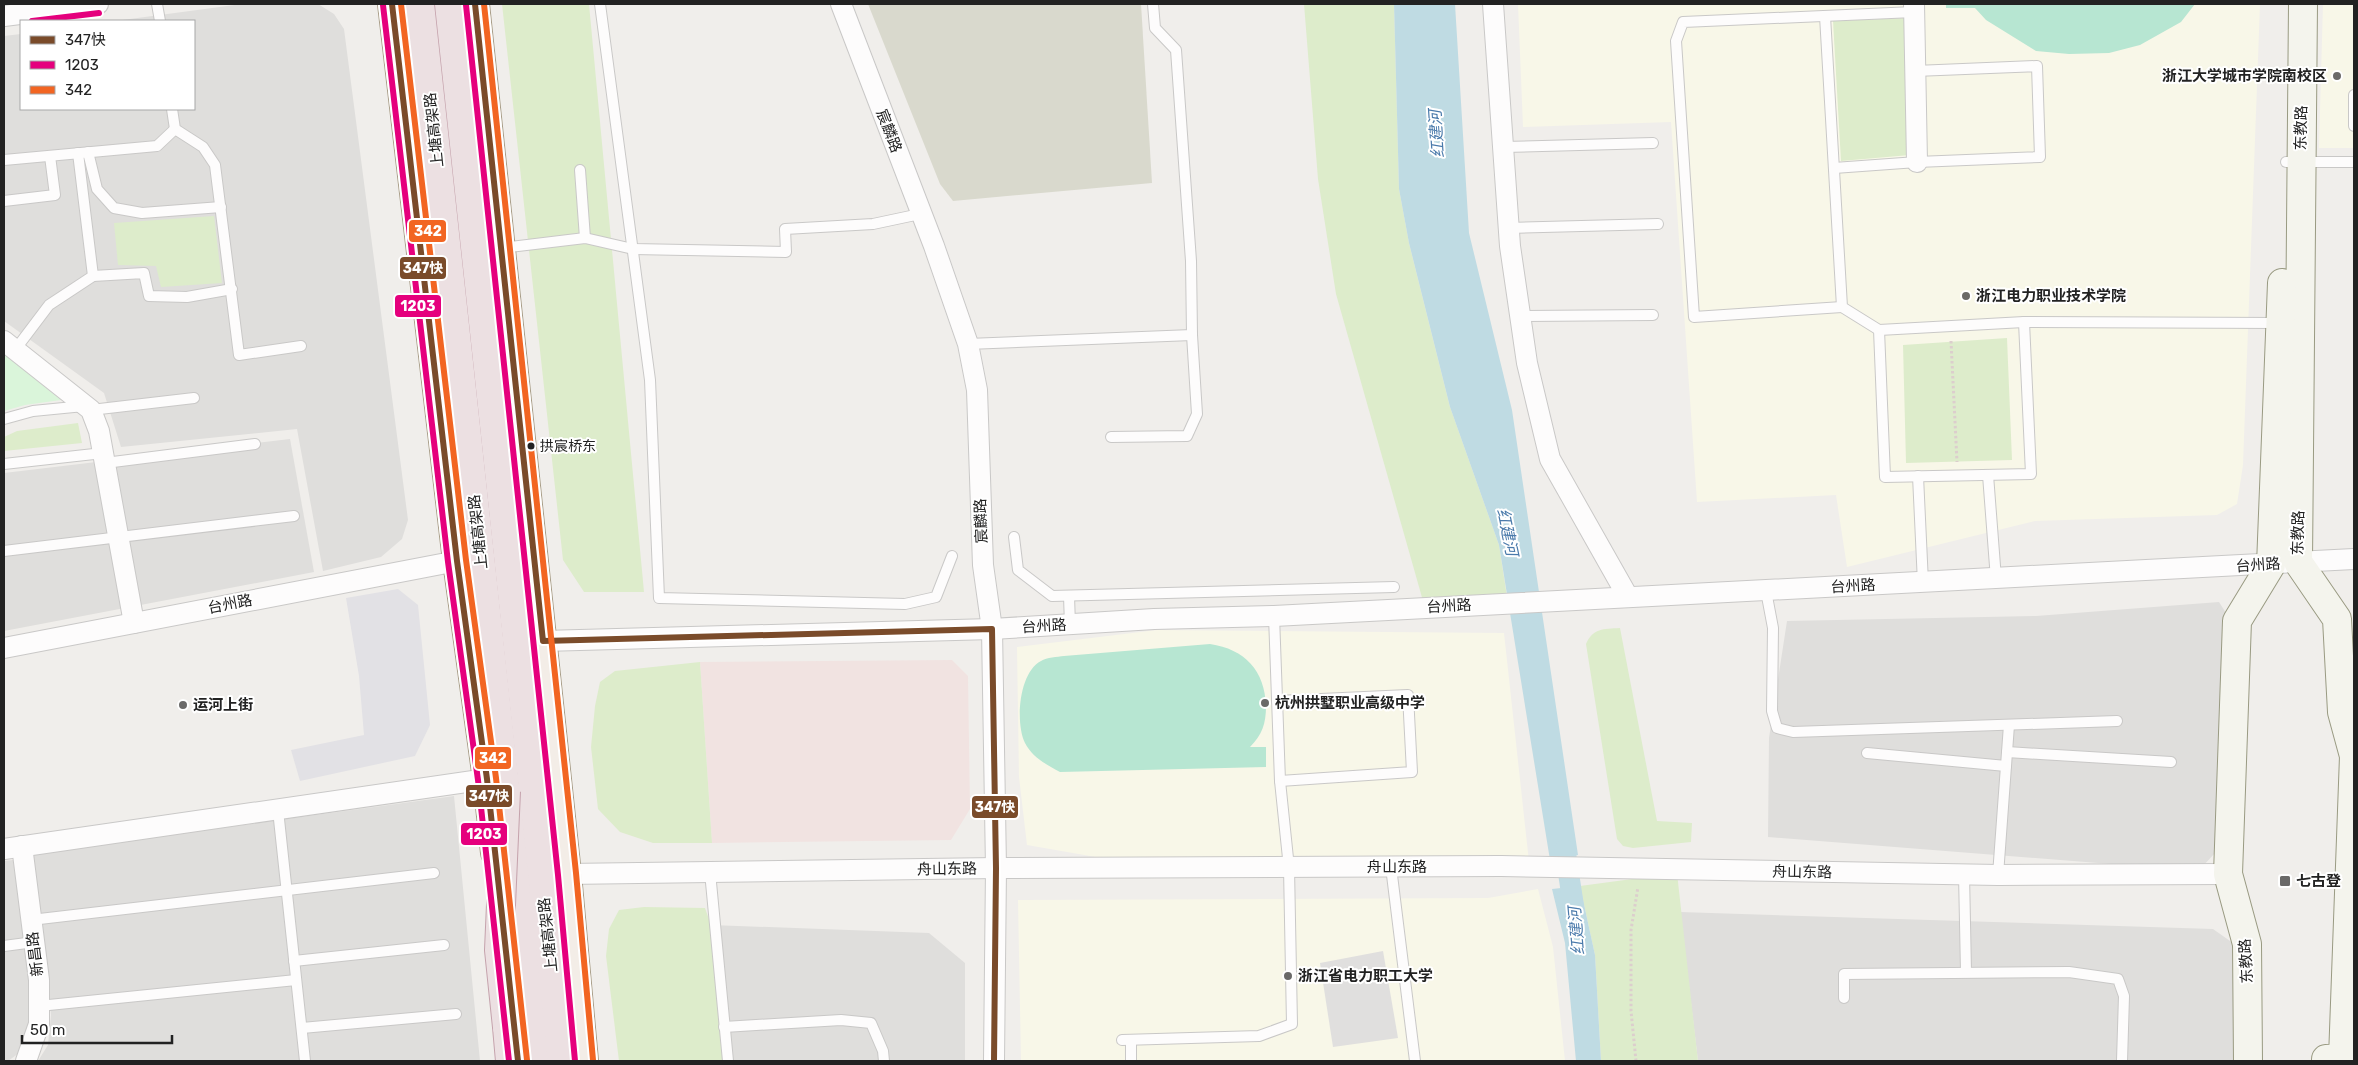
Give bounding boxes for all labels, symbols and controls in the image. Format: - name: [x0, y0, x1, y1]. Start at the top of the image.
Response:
- legend: [20, 20, 195, 110]
- text: 347快: [65, 31, 106, 49]
- text: 1203: [65, 56, 99, 74]
- place label: 浙江大学城市学院南校区: [2162, 67, 2327, 85]
- marker: 浙江大学城市学院南校区: [2331, 70, 2343, 82]
- text: 342: [65, 81, 92, 99]
- street label: 上塘高架路: [421, 92, 447, 168]
- street label: 东教路: [2292, 105, 2310, 151]
- water label: 红建河: [1425, 106, 1448, 159]
- street label: 宸麟路: [873, 107, 905, 155]
- line badge: 342: [408, 219, 447, 243]
- text: 342: [414, 223, 442, 240]
- line badge: 347快: [399, 256, 447, 280]
- text: 347快: [403, 260, 443, 277]
- place label: 浙江电力职业技术学院: [1976, 287, 2126, 305]
- marker: 浙江电力职业技术学院: [1960, 290, 1972, 302]
- line badge: 1203: [394, 294, 442, 318]
- text: 1203: [401, 298, 435, 315]
- place label: 拱宸桥东: [540, 438, 596, 455]
- marker: 拱宸桥东: [526, 441, 536, 451]
- street label: 上塘高架路: [465, 494, 491, 570]
- street label: 宸麟路: [971, 498, 991, 544]
- water label: 红建河: [1493, 507, 1522, 560]
- street label: 东教路: [2289, 510, 2307, 556]
- street label: 台州路: [2235, 554, 2281, 576]
- street label: 台州路: [1830, 576, 1876, 596]
- street label: 台州路: [206, 591, 254, 617]
- street label: 台州路: [1426, 596, 1472, 616]
- street label: 台州路: [1021, 616, 1067, 636]
- place label: 杭州拱墅职业高级中学: [1275, 694, 1425, 712]
- place label: 运河上街: [193, 696, 253, 714]
- marker: 杭州拱墅职业高级中学: [1259, 697, 1271, 709]
- marker: 运河上街: [177, 699, 189, 711]
- line badge: 342: [474, 746, 512, 770]
- text: 342: [479, 750, 507, 767]
- line badge: 347快: [465, 784, 513, 808]
- text: 347快: [469, 788, 509, 805]
- line badge: 347快: [971, 795, 1019, 819]
- text: 347快: [975, 799, 1015, 816]
- line badge: 1203: [460, 822, 508, 846]
- text: 1203: [467, 826, 501, 843]
- street label: 舟山东路: [1367, 858, 1427, 876]
- street label: 舟山东路: [917, 859, 977, 879]
- street label: 舟山东路: [1772, 862, 1832, 882]
- place label: 七古登: [2296, 872, 2341, 890]
- marker: 七古登: [2278, 874, 2292, 888]
- street label: 上塘高架路: [535, 897, 561, 973]
- water label: 红建河: [1565, 903, 1588, 956]
- street label: 新昌路: [23, 931, 47, 977]
- street label: 东教路: [2236, 938, 2256, 984]
- place label: 浙江省电力职工大学: [1298, 967, 1433, 985]
- marker: 浙江省电力职工大学: [1282, 970, 1294, 982]
- scale bar: [22, 1012, 172, 1044]
- text: 50 m: [30, 1021, 65, 1039]

